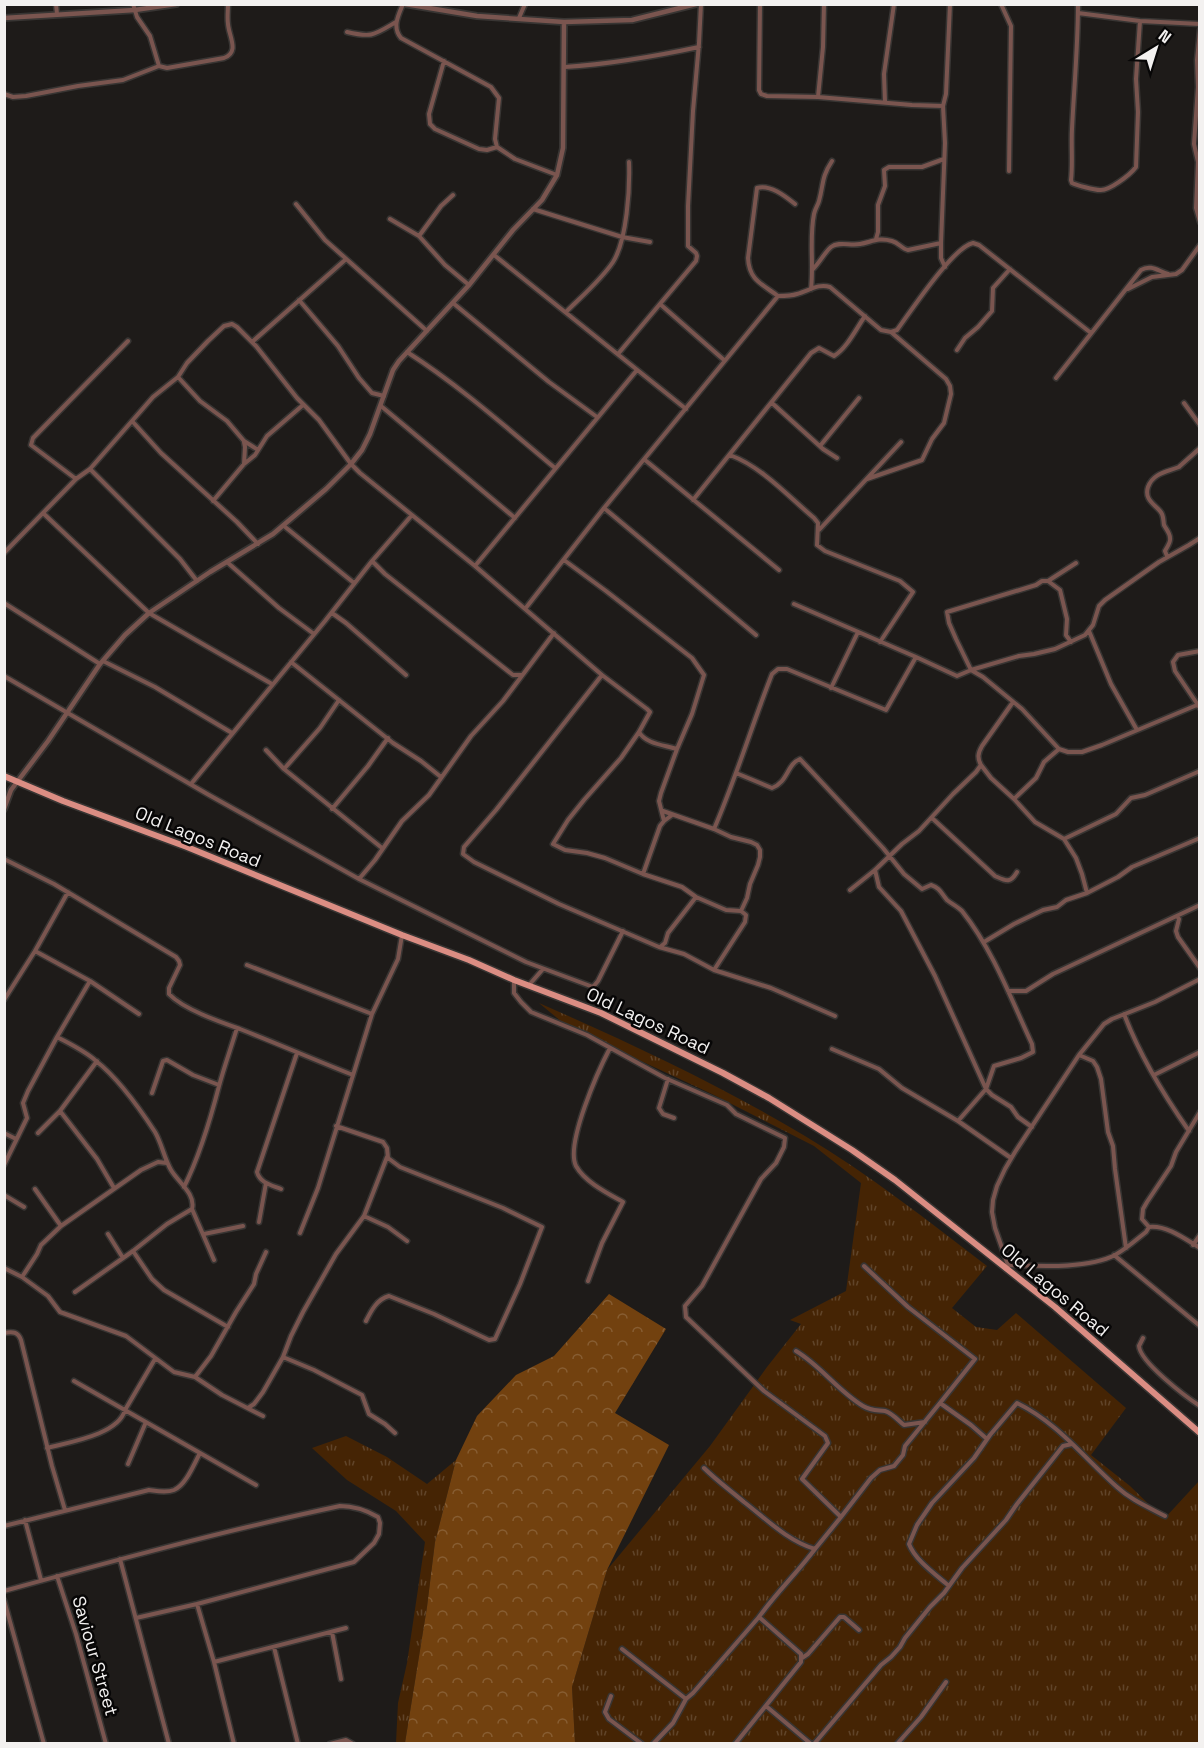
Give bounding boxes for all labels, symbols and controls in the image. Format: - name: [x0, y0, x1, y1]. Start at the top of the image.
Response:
- north arrow: [1126, 18, 1186, 78]
- text: N: [1154, 25, 1176, 48]
- street label: Old Lagos Road: [132, 801, 264, 872]
- street label: Old Lagos Road: [583, 982, 714, 1059]
- street label: Old Lagos Road: [997, 1238, 1114, 1341]
- street label: Saviour Street: [67, 1593, 124, 1718]

